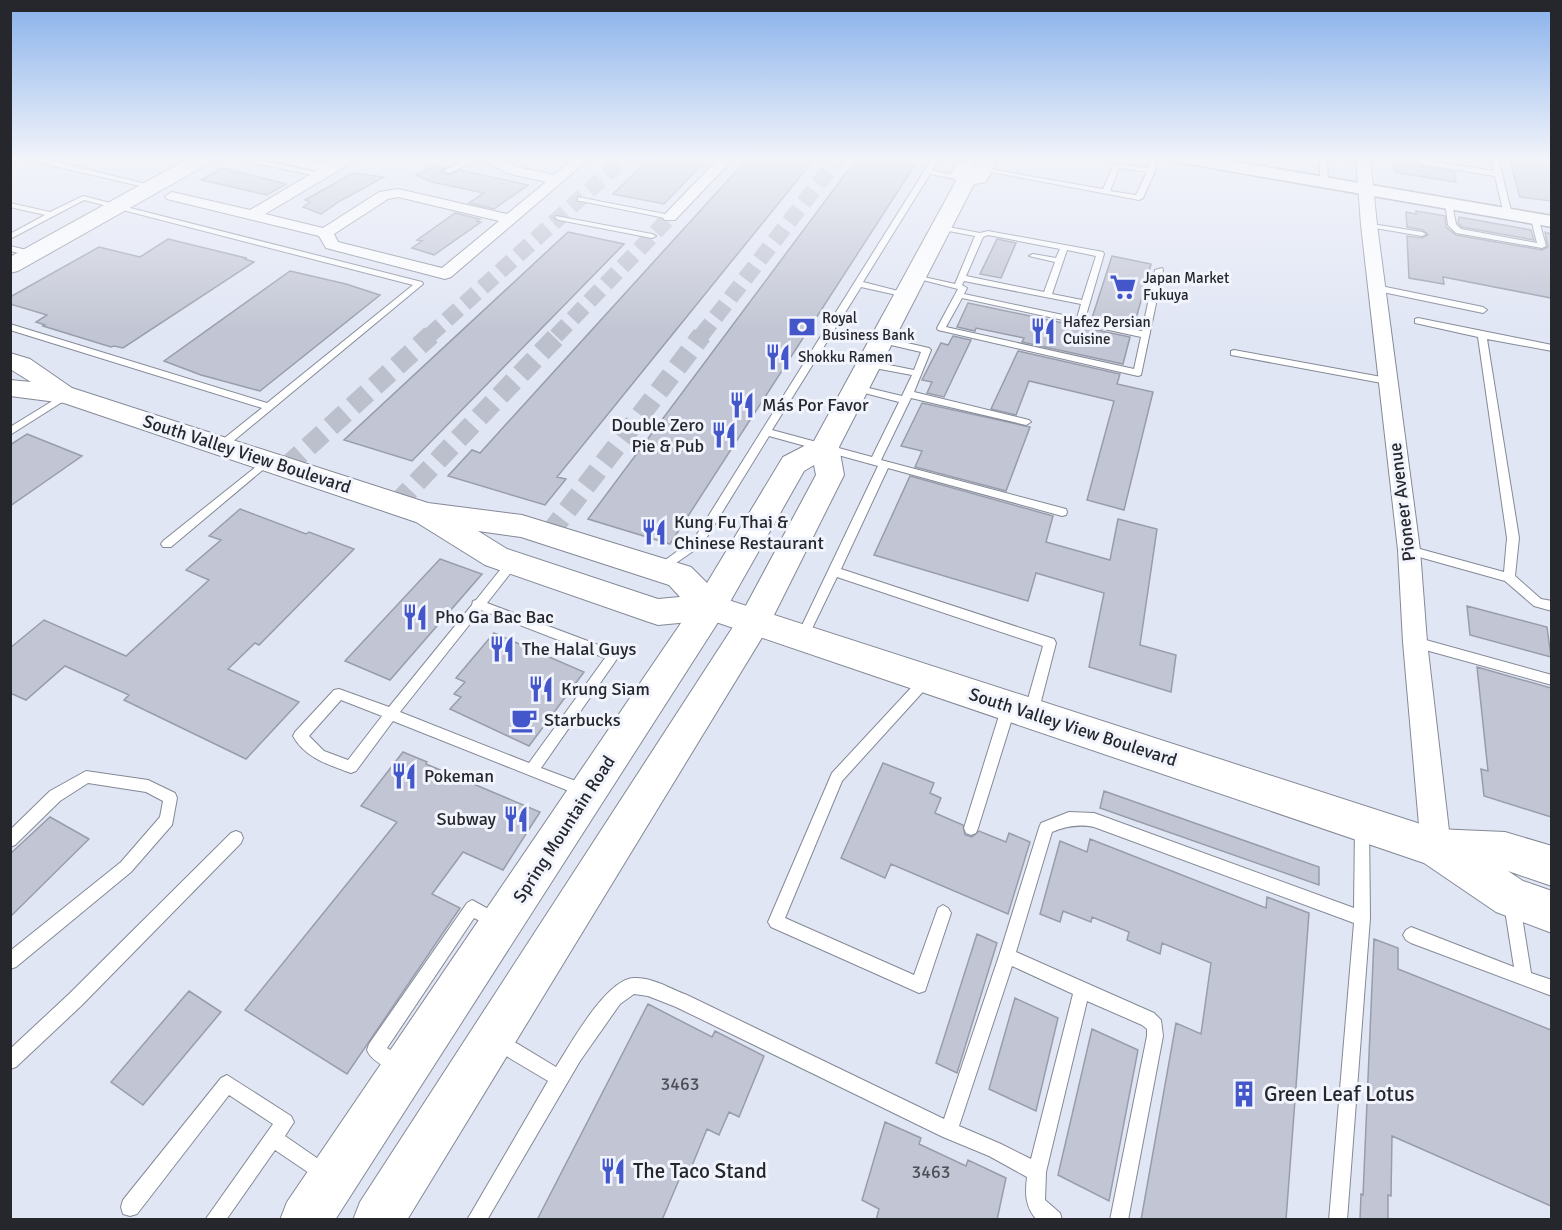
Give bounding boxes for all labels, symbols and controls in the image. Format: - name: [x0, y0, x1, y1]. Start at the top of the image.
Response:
- place label: Japan Market Fukuya: [1143, 269, 1229, 304]
- supermarket icon: Japan Market Fukuya: [1108, 272, 1138, 302]
- place label: Royal Business Bank: [822, 309, 915, 344]
- bank icon: Royal Business Bank: [787, 312, 817, 342]
- place label: Hafez Persian Cuisine: [1063, 313, 1151, 348]
- restaurant icon: Hafez Persian Cuisine: [1028, 316, 1058, 346]
- restaurant icon: Shokku Ramen: [763, 342, 793, 372]
- place label: Shokku Ramen: [798, 348, 893, 366]
- restaurant icon: Más Por Favor: [727, 390, 757, 420]
- place label: Más Por Favor: [762, 394, 869, 416]
- street label: South Valley View Boulevard: [140, 410, 354, 498]
- place label: Double Zero Pie & Pub: [611, 414, 704, 457]
- restaurant icon: Double Zero Pie & Pub: [709, 420, 739, 450]
- street label: Pioneer Avenue: [1384, 442, 1420, 562]
- place label: Kung Fu Thai & Chinese Restaurant: [674, 511, 824, 554]
- restaurant icon: Kung Fu Thai & Chinese Restaurant: [639, 517, 669, 547]
- restaurant icon: Pho Ga Bac Bac: [400, 602, 430, 632]
- place label: Pho Ga Bac Bac: [435, 606, 554, 628]
- restaurant icon: The Halal Guys: [487, 634, 517, 664]
- place label: The Halal Guys: [522, 638, 636, 660]
- restaurant icon: Krung Siam: [526, 674, 556, 704]
- place label: Krung Siam: [561, 678, 650, 700]
- street label: South Valley View Boulevard: [966, 683, 1180, 771]
- cafe icon: Starbucks: [509, 705, 539, 735]
- place label: Starbucks: [544, 709, 621, 731]
- street label: Spring Mountain Road: [508, 751, 620, 907]
- restaurant icon: Pokeman: [389, 761, 419, 791]
- place label: Pokeman: [424, 765, 494, 787]
- restaurant icon: Subway: [501, 804, 531, 834]
- place label: Subway: [437, 808, 497, 830]
- house number: 3463: [661, 1073, 699, 1095]
- building icon: Green Leaf Lotus: [1229, 1079, 1259, 1109]
- place label: Green Leaf Lotus: [1264, 1081, 1414, 1107]
- restaurant icon: The Taco Stand: [598, 1156, 628, 1186]
- place label: The Taco Stand: [633, 1158, 767, 1184]
- house number: 3463: [912, 1161, 950, 1183]

